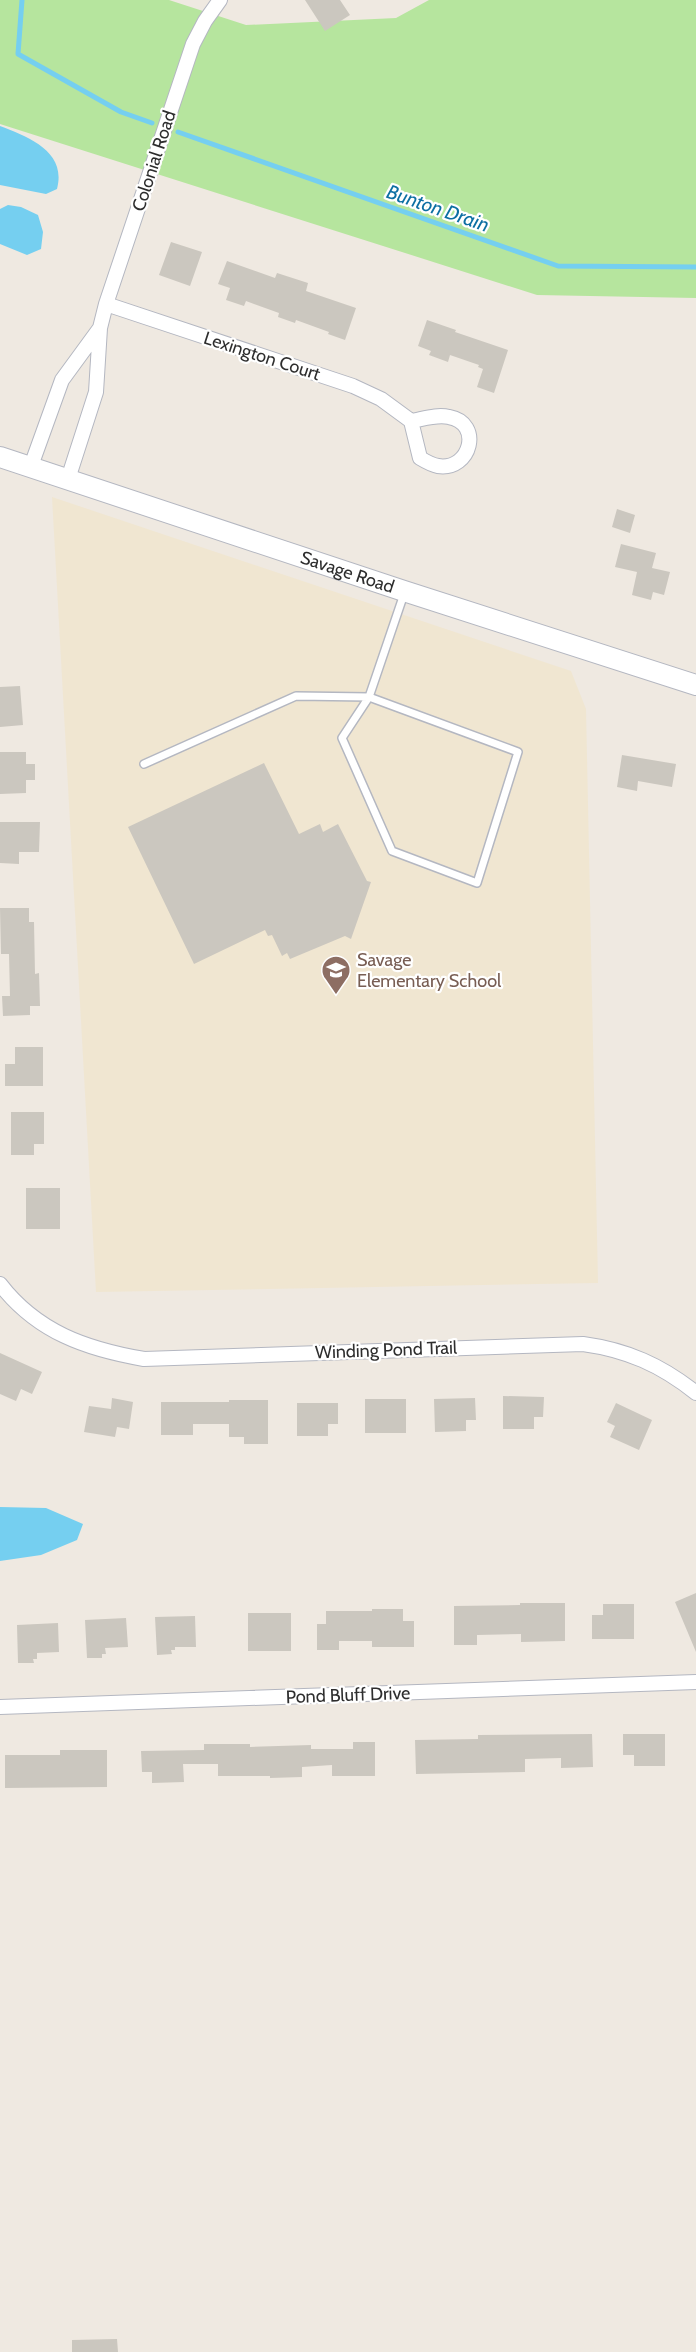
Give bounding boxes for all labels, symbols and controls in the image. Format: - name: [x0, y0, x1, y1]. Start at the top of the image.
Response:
- street label: Colonial Road: [127, 108, 181, 214]
- water label: Bunton Drain: [384, 179, 492, 237]
- street label: Lexington Court: [201, 327, 323, 385]
- street label: Savage Road: [298, 546, 397, 598]
- place label: Savage Elementary School: [357, 949, 502, 992]
- school or university icon: Savage Elementary School: [320, 954, 352, 996]
- street label: Winding Pond Trail: [315, 1337, 458, 1363]
- street label: Pond Bluff Drive: [285, 1682, 411, 1708]

